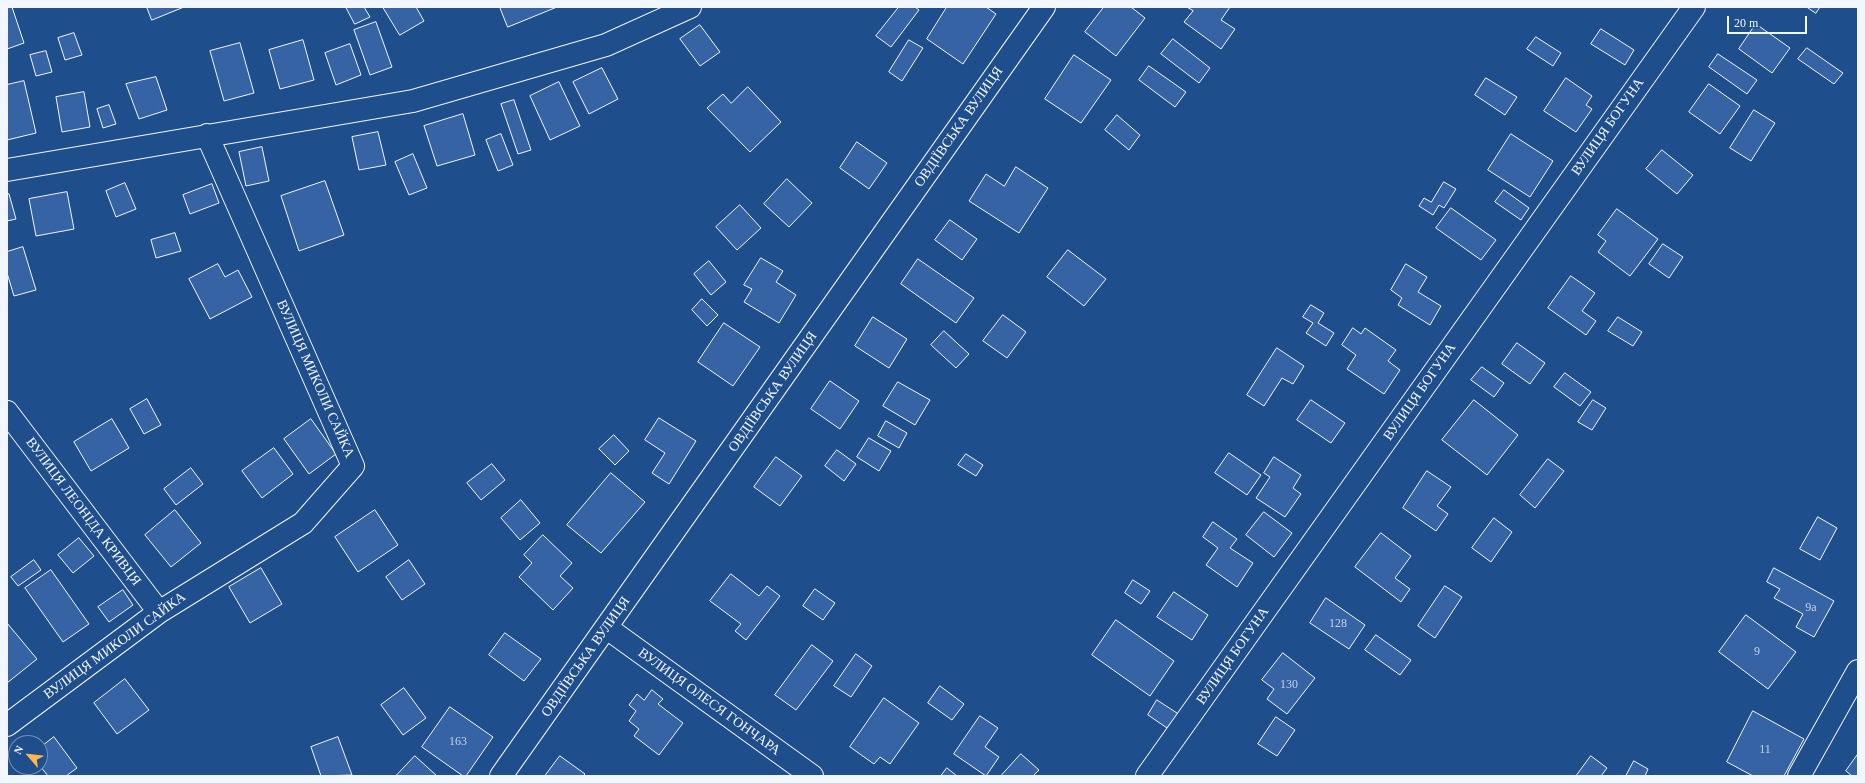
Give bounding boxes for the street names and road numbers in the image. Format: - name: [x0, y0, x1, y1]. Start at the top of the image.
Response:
- street label: ОВДІЇВСЬКА ВУЛИЦЯ: [911, 64, 1007, 190]
- street label: ВУЛИЦЯ БОГУНА: [1568, 75, 1648, 179]
- street label: ВУЛИЦЯ МИКОЛИ САЙКА: [272, 297, 358, 461]
- street label: ОВДІЇВСЬКА ВУЛИЦЯ: [725, 329, 821, 455]
- street label: ВУЛИЦЯ БОГУНА: [1380, 340, 1460, 444]
- street label: ВУЛИЦЯ ЛЕОНІДА КРИВЦЯ: [22, 435, 144, 589]
- street label: ВУЛИЦЯ МИКОЛИ САЙКА: [41, 589, 189, 703]
- street label: ОВДІЇВСЬКА ВУЛИЦЯ: [538, 594, 634, 720]
- street label: ВУЛИЦЯ БОГУНА: [1193, 604, 1273, 708]
- street label: ВУЛИЦЯ ОЛЕСЯ ГОНЧАРА: [634, 645, 784, 759]

